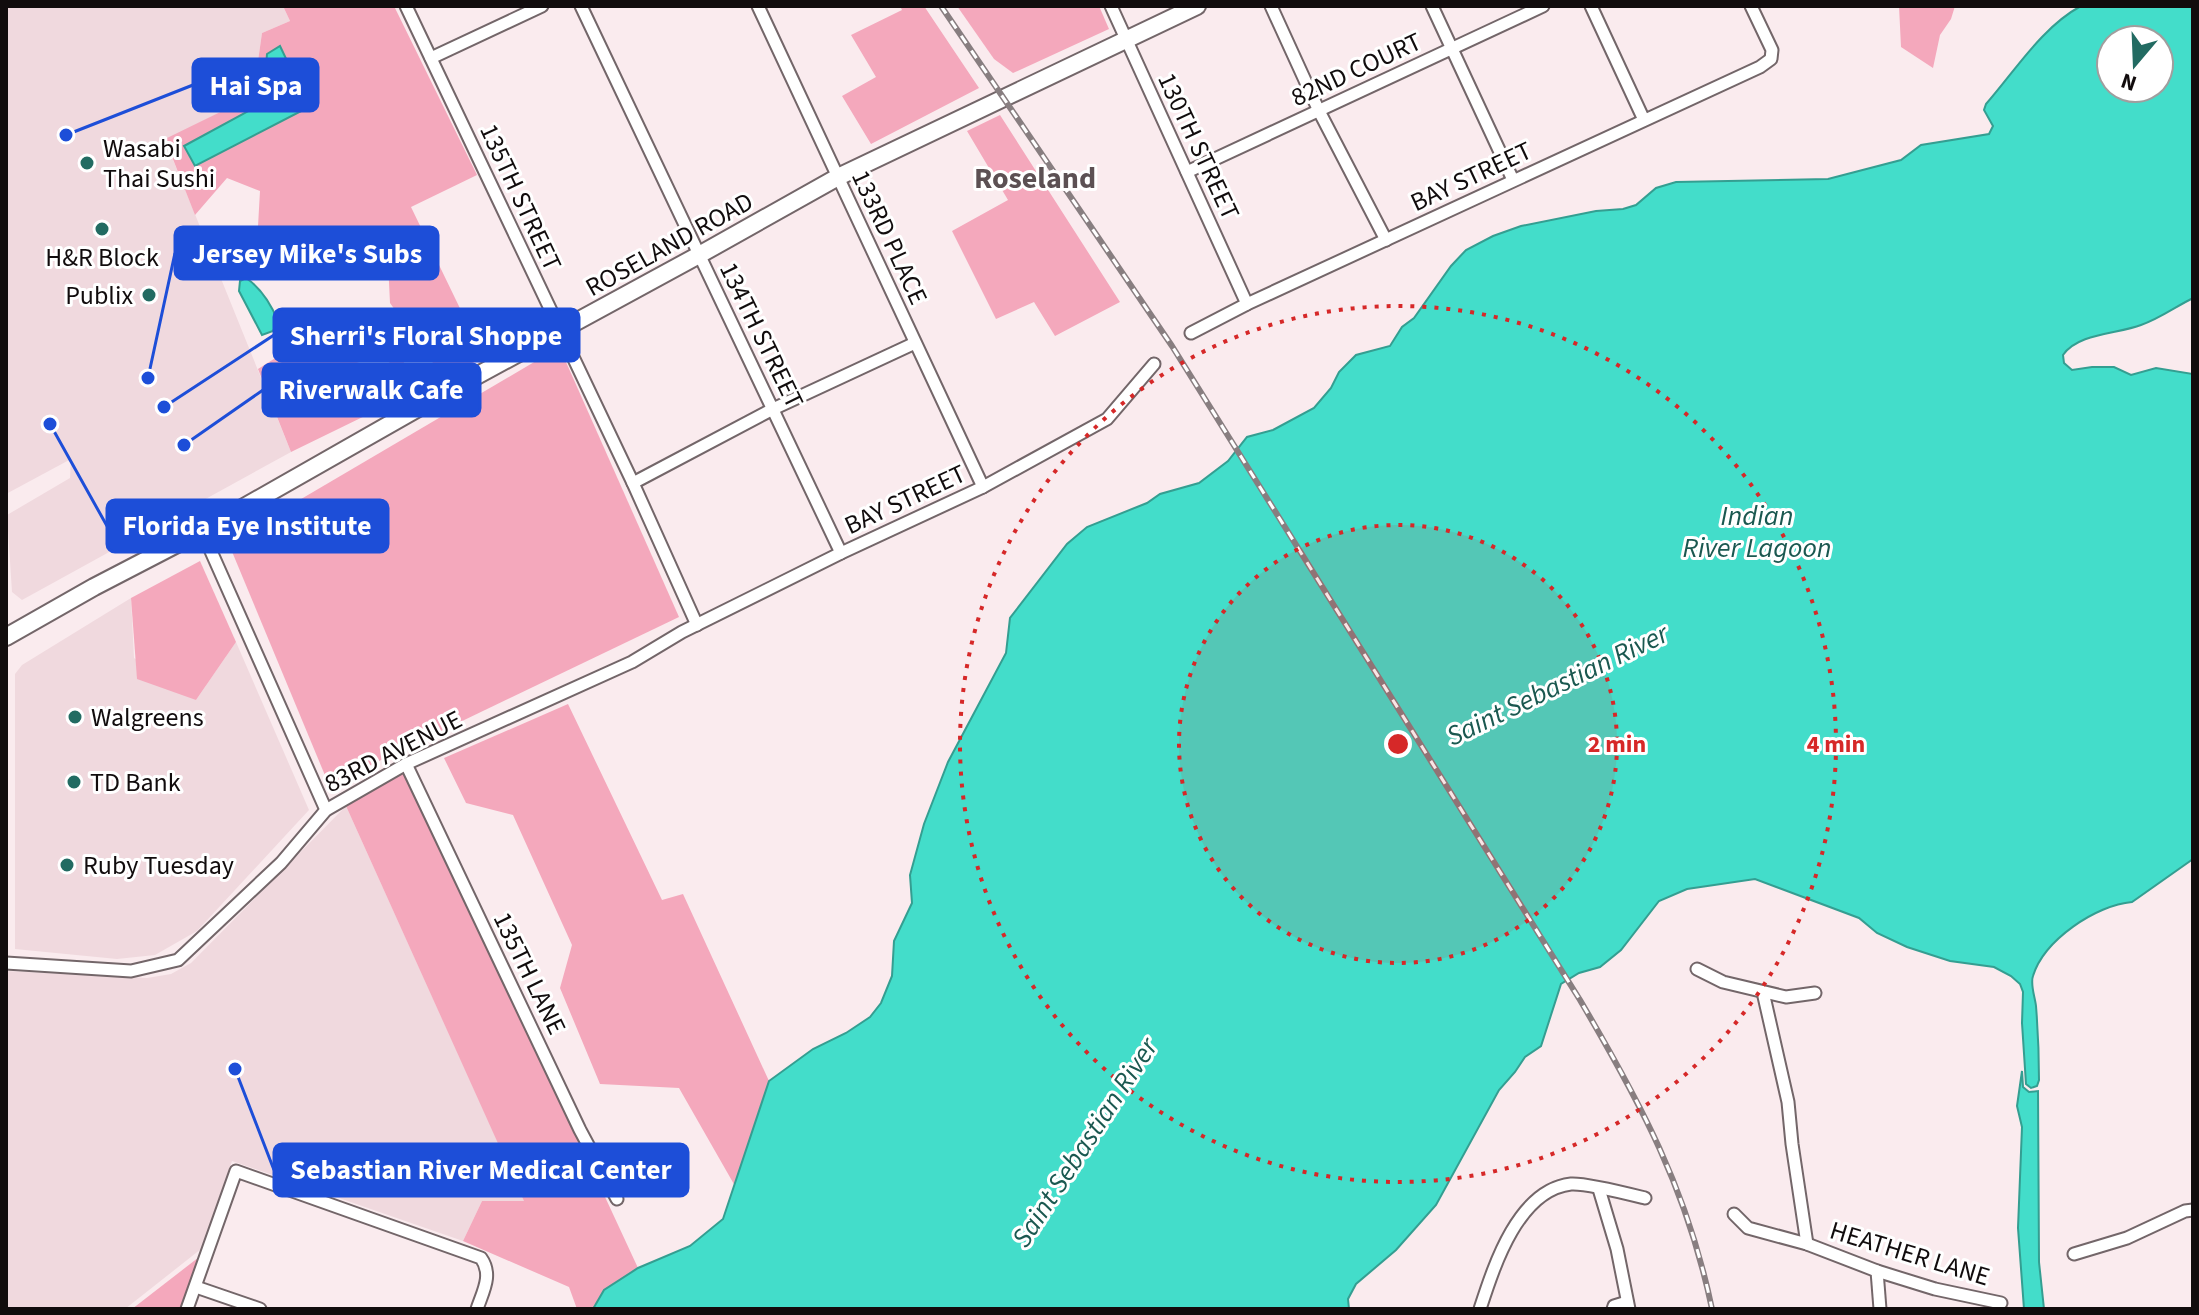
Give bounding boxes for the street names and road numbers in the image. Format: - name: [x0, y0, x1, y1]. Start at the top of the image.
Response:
- street label: 82ND COURT: [1285, 23, 1428, 116]
- street label: 130TH STREET: [1148, 67, 1249, 226]
- street label: 135TH STREET: [470, 118, 571, 277]
- street label: BAY STREET: [1404, 132, 1538, 221]
- street label: 133RD PLACE: [842, 164, 937, 311]
- street label: ROSELAND ROAD: [579, 183, 760, 306]
- street label: 134TH STREET: [710, 256, 813, 415]
- street label: BAY STREET: [838, 455, 972, 544]
- street label: 83RD AVENUE: [318, 701, 468, 802]
- street label: 135TH LANE: [484, 906, 575, 1041]
- street label: HEATHER LANE: [1825, 1212, 1994, 1295]

